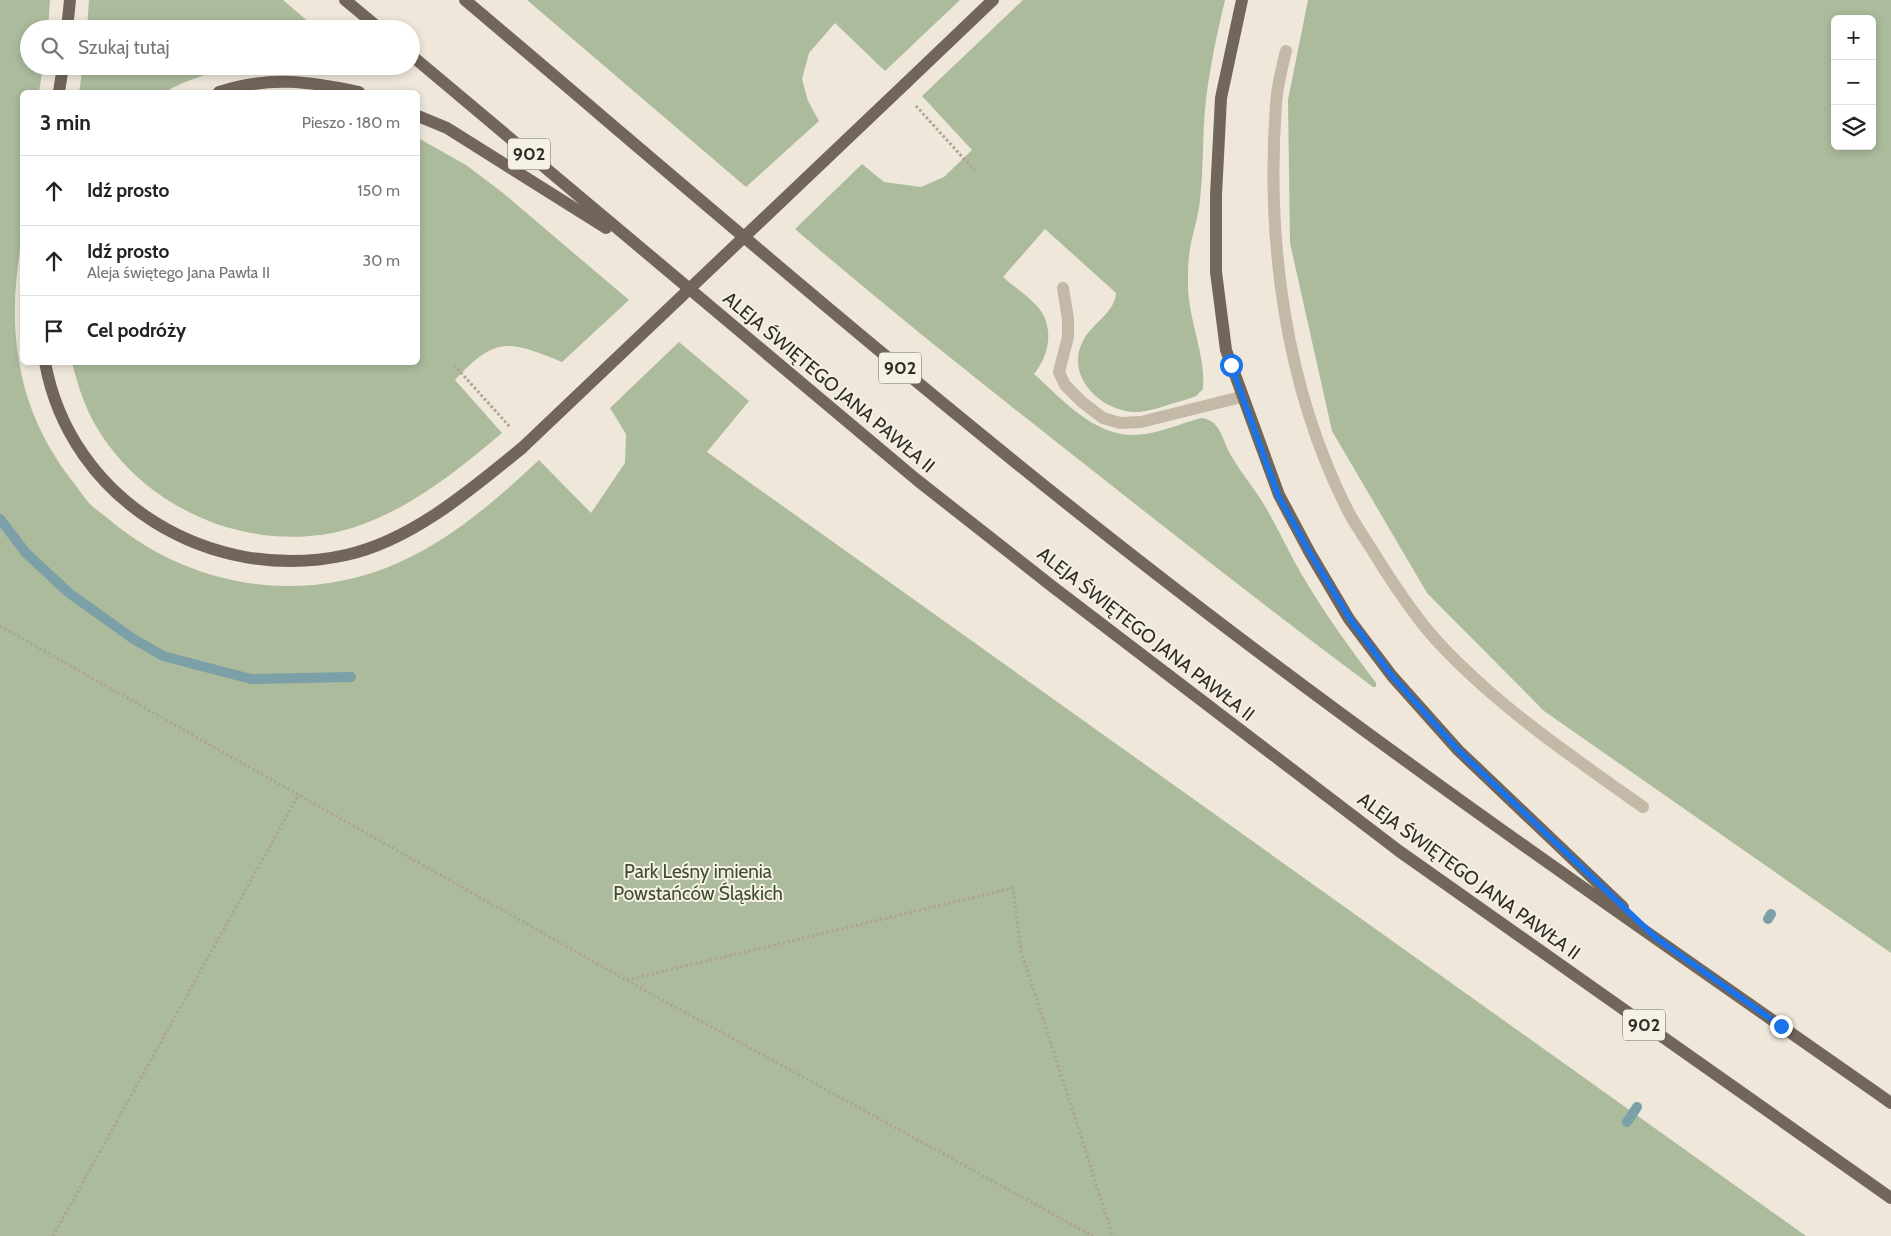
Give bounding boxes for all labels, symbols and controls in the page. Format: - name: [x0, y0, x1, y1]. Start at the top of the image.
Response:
- map controls: [1831, 15, 1876, 150]
- button: +: [1831, 15, 1876, 60]
- search box: [20, 20, 420, 75]
- icon: search: [38, 34, 66, 62]
- text: Szukaj tutaj: [78, 36, 170, 59]
- button: −: [1831, 60, 1876, 105]
- button: layers: [1831, 105, 1876, 150]
- text: 3 min: [40, 110, 91, 135]
- text: Pieszo · 180 m: [302, 113, 400, 132]
- road number: 902: [508, 138, 550, 170]
- icon: ahead: [40, 177, 68, 205]
- text: Idź prosto: [87, 179, 169, 202]
- text: 150 m: [357, 181, 400, 200]
- text: Idź prosto: [87, 240, 169, 263]
- icon: ahead: [40, 247, 68, 275]
- text: 30 m: [363, 251, 400, 270]
- text: Aleja świętego Jana Pawła II: [87, 263, 270, 282]
- street label: ALEJA ŚWIĘTEGO JANA PAWŁA II: [718, 286, 940, 477]
- icon: arrive: [40, 317, 68, 345]
- text: Cel podróży: [87, 319, 186, 342]
- road number: 902: [879, 352, 921, 383]
- route start: [1220, 354, 1243, 377]
- street label: ALEJA ŚWIĘTEGO JANA PAWŁA II: [1033, 541, 1260, 726]
- street label: ALEJA ŚWIĘTEGO JANA PAWŁA II: [1353, 787, 1585, 964]
- park label: Park Leśny imienia Powstańców Śląskich: [613, 860, 783, 905]
- road number: 902: [1623, 1010, 1665, 1040]
- route end: [1770, 1015, 1793, 1038]

